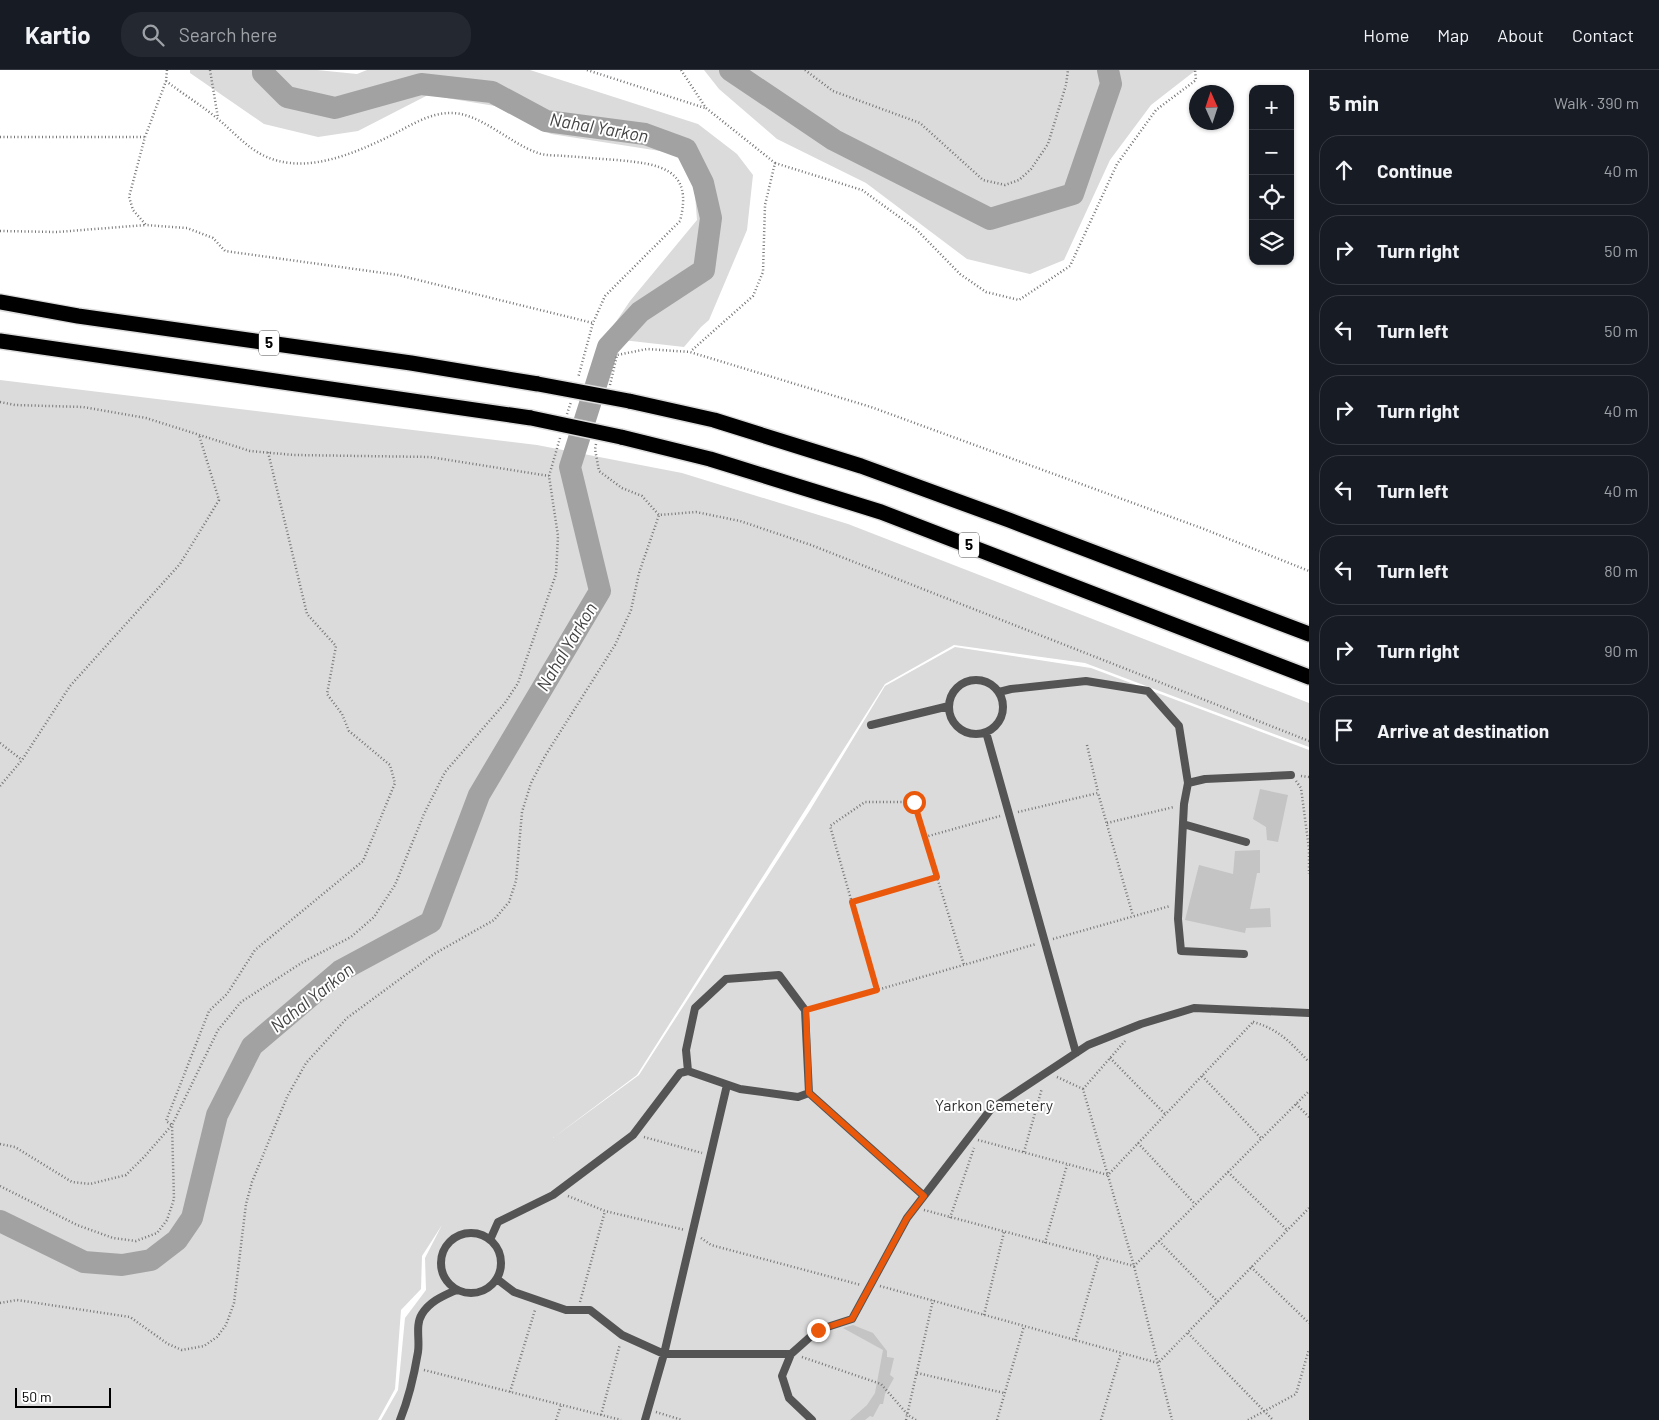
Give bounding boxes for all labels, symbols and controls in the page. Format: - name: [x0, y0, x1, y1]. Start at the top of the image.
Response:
- search box: [121, 12, 471, 57]
- text: Kartio: [25, 20, 91, 49]
- icon: search: [139, 21, 167, 49]
- text: Search here: [179, 23, 277, 46]
- text: Home: [1363, 24, 1409, 46]
- text: Map: [1437, 24, 1469, 46]
- text: About: [1497, 24, 1544, 46]
- text: Contact: [1572, 24, 1634, 46]
- north arrow: [1189, 85, 1234, 130]
- map controls: [1249, 85, 1294, 265]
- button: +: [1249, 85, 1294, 130]
- text: 5 min: [1329, 90, 1379, 115]
- text: Walk · 390 m: [1554, 93, 1639, 112]
- water label: Nahal Yarkon: [548, 108, 650, 147]
- button: −: [1249, 130, 1294, 175]
- icon: ahead: [1330, 156, 1358, 184]
- text: Continue: [1377, 159, 1453, 182]
- text: 40 m: [1604, 161, 1638, 180]
- button: locate: [1249, 175, 1294, 220]
- button: layers: [1249, 220, 1294, 265]
- icon: right: [1330, 236, 1358, 264]
- text: Turn right: [1377, 239, 1459, 262]
- text: 50 m: [1604, 241, 1638, 260]
- icon: left: [1330, 316, 1358, 344]
- text: Turn left: [1377, 319, 1448, 342]
- text: 50 m: [1604, 321, 1638, 340]
- road number: 5: [259, 330, 279, 356]
- icon: right: [1330, 396, 1358, 424]
- text: Turn right: [1377, 399, 1459, 422]
- text: 40 m: [1604, 401, 1638, 420]
- icon: left: [1330, 476, 1358, 504]
- text: Turn left: [1377, 479, 1448, 502]
- text: 40 m: [1604, 481, 1638, 500]
- road number: 5: [959, 532, 979, 558]
- icon: left: [1330, 556, 1358, 584]
- text: Turn left: [1377, 559, 1448, 582]
- text: 80 m: [1604, 561, 1638, 580]
- water label: Nahal Yarkon: [531, 598, 601, 695]
- icon: right: [1330, 636, 1358, 664]
- text: Turn right: [1377, 639, 1459, 662]
- text: 90 m: [1604, 641, 1638, 660]
- icon: arrive: [1330, 716, 1358, 744]
- text: Arrive at destination: [1377, 719, 1549, 742]
- route start: [903, 791, 926, 814]
- water label: Nahal Yarkon: [265, 958, 357, 1037]
- park label: Yarkon Cemetery: [935, 1095, 1054, 1114]
- route end: [807, 1319, 830, 1342]
- scale bar: [15, 1385, 111, 1408]
- text: 50 m: [22, 1388, 51, 1405]

